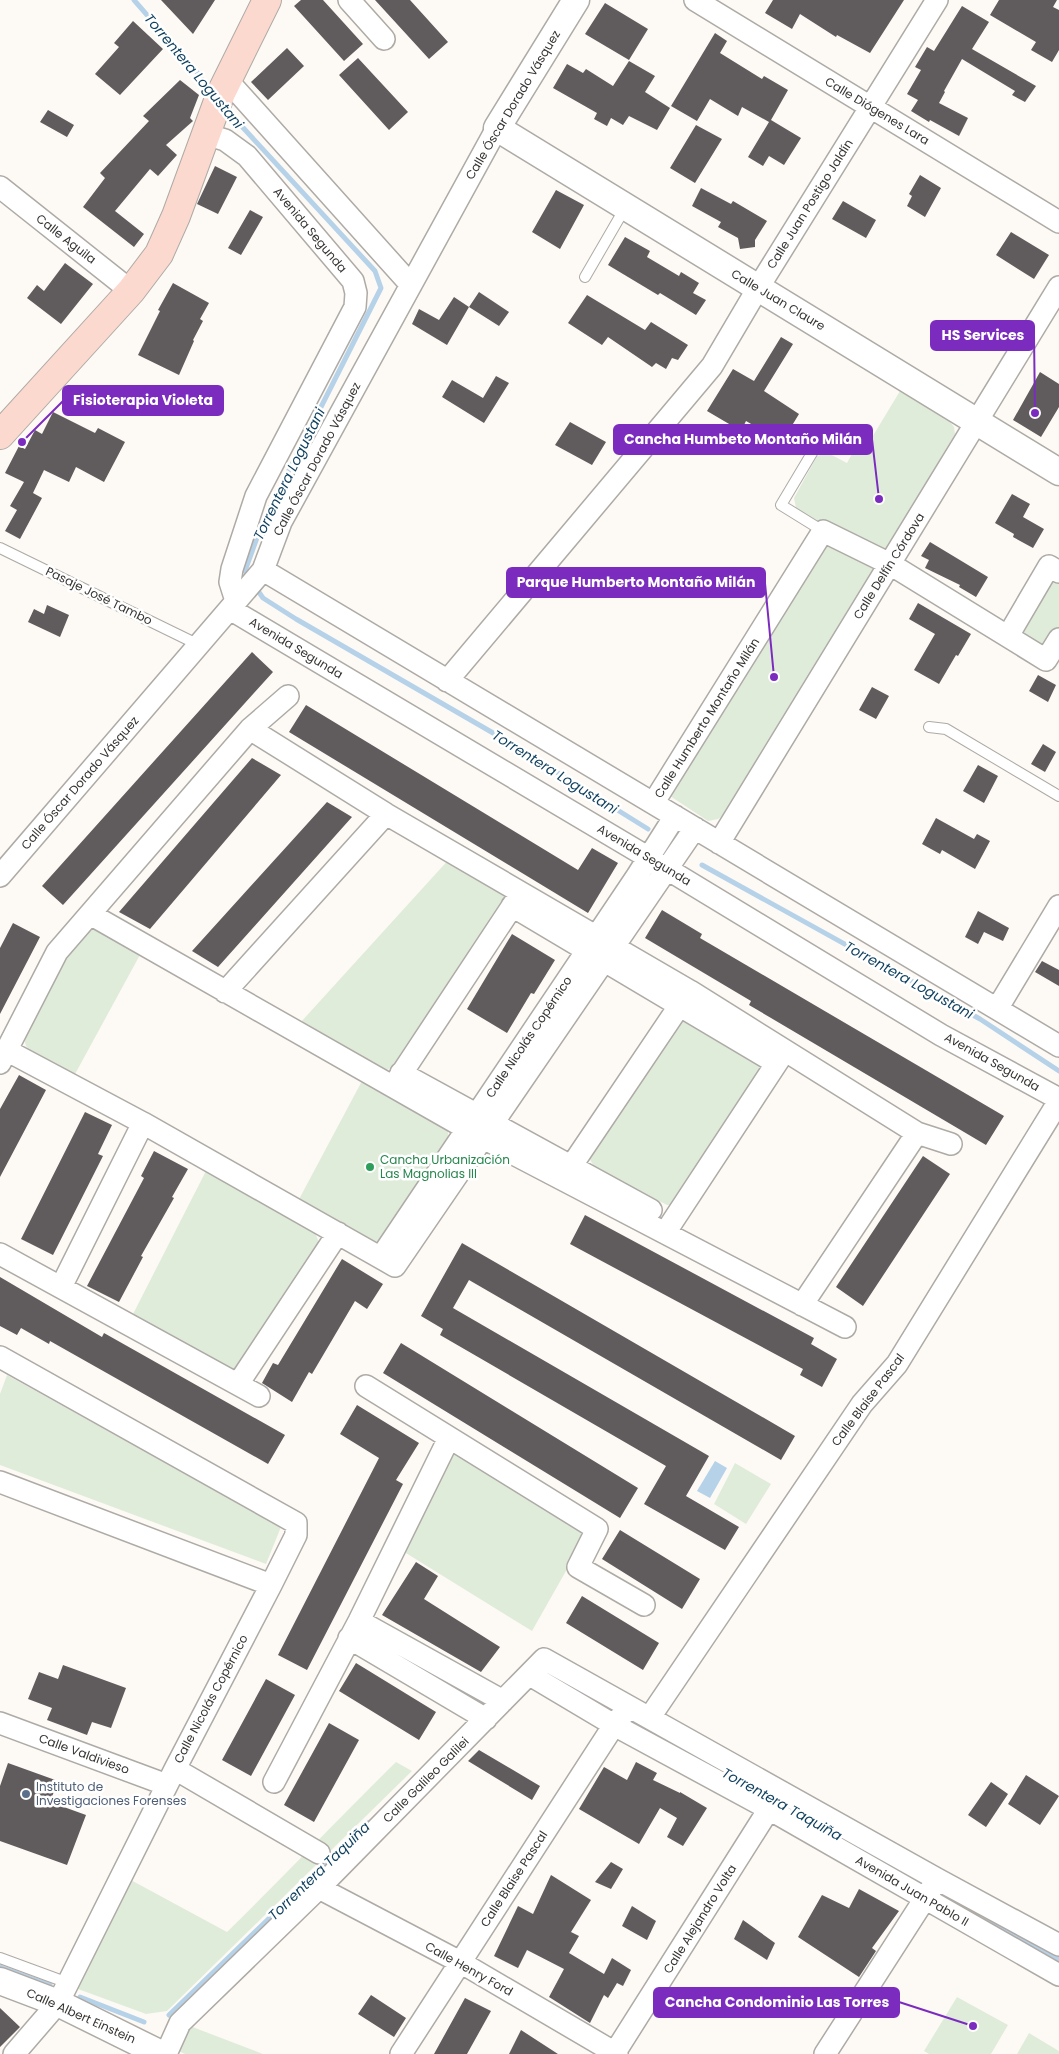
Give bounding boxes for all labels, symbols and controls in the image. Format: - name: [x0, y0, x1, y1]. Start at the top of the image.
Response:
- water label: Torrentera Logustani: [140, 9, 249, 133]
- street label: Calle Óscar Dorado Vásquez: [461, 27, 564, 183]
- street label: Calle Diógenes Lara: [822, 73, 933, 149]
- street label: Calle Juan Postigo Jaldín: [763, 135, 857, 272]
- street label: Avenida Segunda: [270, 183, 351, 276]
- street label: Calle Aguila: [33, 210, 100, 267]
- street label: Calle Juan Claure: [728, 265, 828, 334]
- callout: HS Services: [931, 321, 1034, 350]
- text: HS Services: [942, 325, 1025, 345]
- street label: Calle Óscar Dorado Vásquez: [269, 379, 364, 539]
- callout: Fisioterapia Violeta: [63, 386, 223, 415]
- text: Fisioterapia Violeta: [73, 390, 213, 410]
- water label: Torrentera Logustani: [248, 404, 330, 544]
- callout: Cancha Humbeto Montaño Milán: [614, 425, 872, 454]
- text: Cancha Humbeto Montaño Milán: [624, 429, 862, 449]
- street label: Calle Delfín Córdova: [849, 509, 928, 622]
- street label: Pasaje José Tambo: [43, 562, 156, 629]
- callout: Parque Humberto Montaño Milán: [507, 568, 765, 597]
- text: Parque Humberto Montaño Milán: [517, 572, 755, 592]
- street label: Avenida Segunda: [246, 613, 346, 682]
- street label: Calle Humberto Montaño Milán: [650, 634, 763, 801]
- street label: Calle Óscar Dorado Vásquez: [17, 712, 142, 853]
- water label: Torrentera Logustani: [488, 725, 622, 819]
- street label: Avenida Segunda: [594, 820, 694, 889]
- water label: Torrentera Logustani: [841, 936, 978, 1024]
- street label: Calle Nicolás Copérnico: [481, 972, 576, 1101]
- street label: Avenida Segunda: [942, 1028, 1043, 1095]
- place label: Cancha Urbanización Las Magnolias III: [380, 1151, 510, 1182]
- marker: Cancha Urbanización Las Magnolias III: [364, 1161, 376, 1173]
- street label: Calle Blaise Pascal: [827, 1350, 908, 1449]
- street label: Calle Nicolás Copérnico: [169, 1631, 252, 1766]
- street label: Calle Valdivieso: [37, 1729, 132, 1778]
- street label: Calle Galileo Galilei: [379, 1733, 472, 1826]
- water label: Torrentera Taquiña: [718, 1763, 846, 1846]
- place label: Instituto de Investigaciones Forenses: [36, 1778, 186, 1809]
- marker: Instituto de Investigaciones Forenses: [20, 1788, 32, 1800]
- water label: Torrentera Taquiña: [264, 1817, 375, 1925]
- street label: Calle Blaise Pascal: [476, 1827, 551, 1930]
- street label: Avenida Juan Pablo II: [852, 1851, 972, 1930]
- street label: Calle Alejandro Volta: [659, 1861, 740, 1977]
- street label: Calle Henry Ford: [422, 1937, 516, 2000]
- street label: Calle Albert Einstein: [24, 1984, 139, 2047]
- callout: Cancha Condominio Las Torres: [654, 1988, 899, 2017]
- text: Cancha Condominio Las Torres: [665, 1992, 889, 2012]

